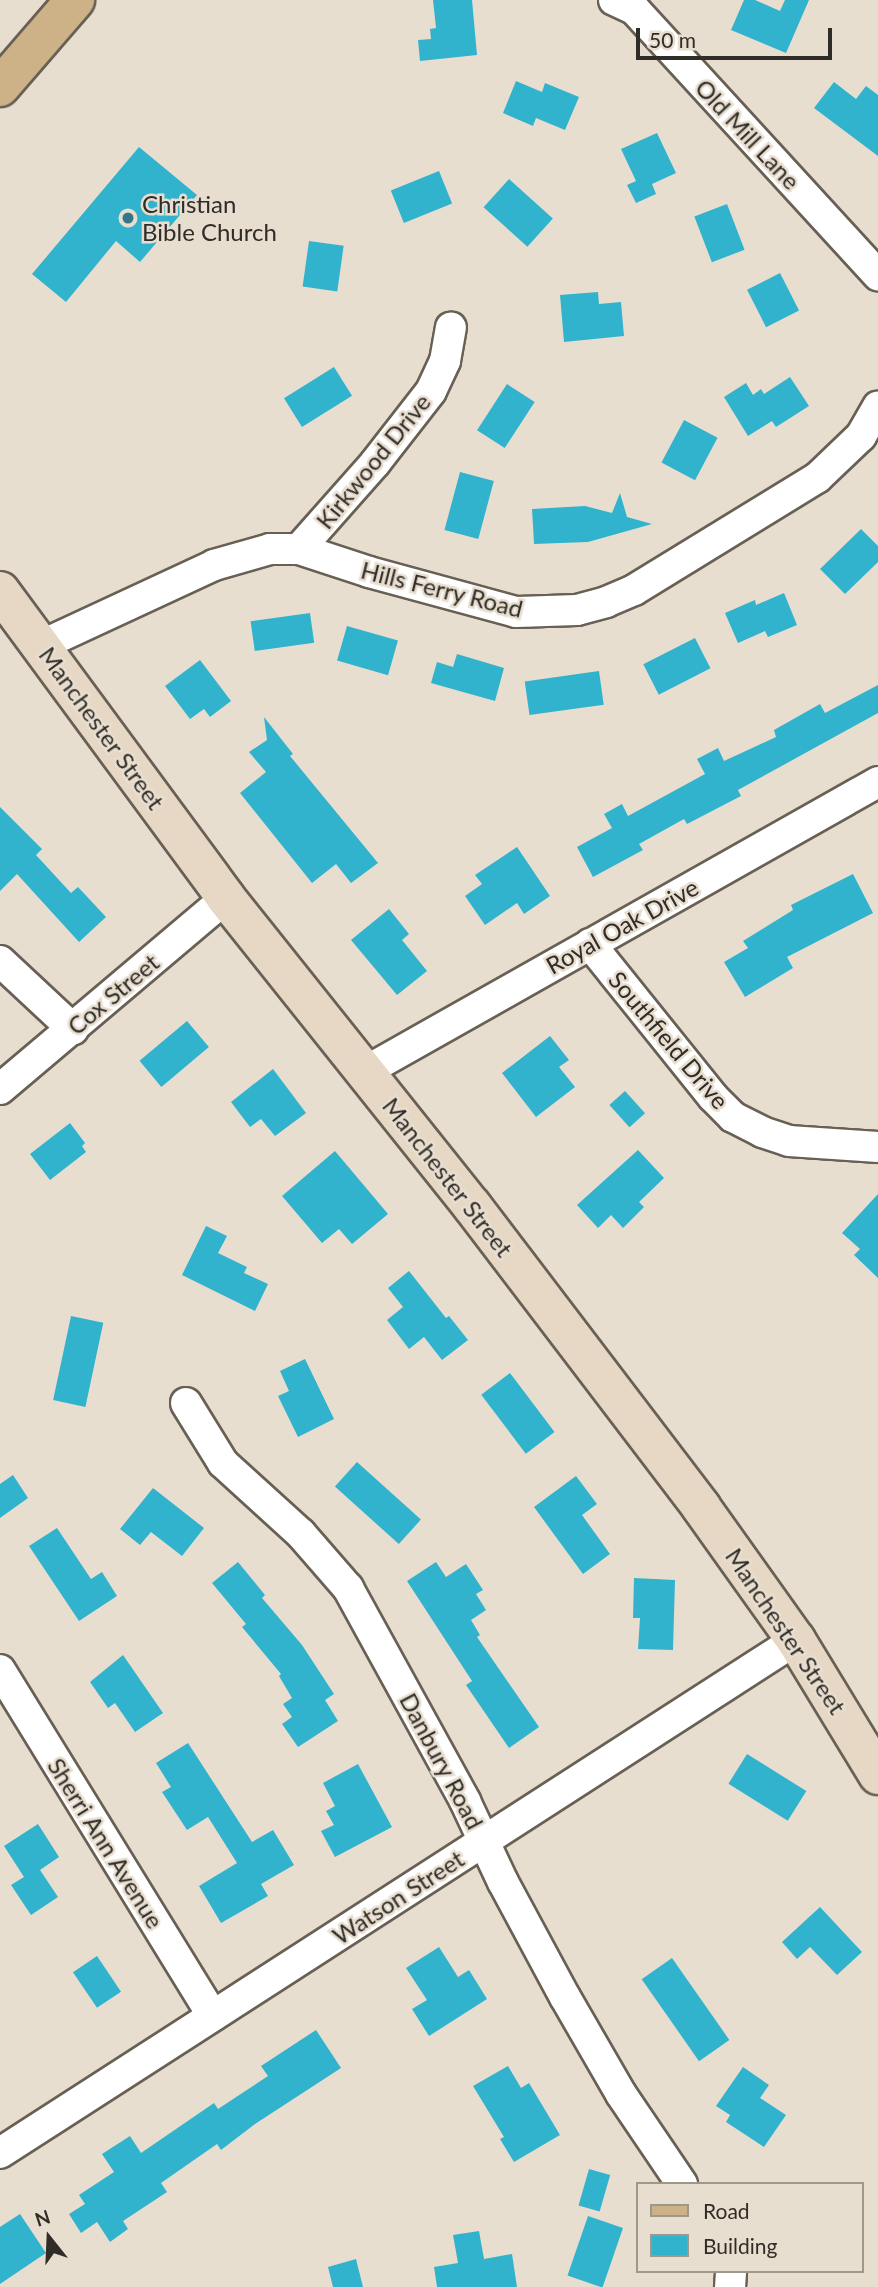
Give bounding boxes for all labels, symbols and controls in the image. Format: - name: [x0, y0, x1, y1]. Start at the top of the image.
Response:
- scale bar: [640, 14, 836, 58]
- text: 50 m: [649, 27, 696, 52]
- street label: Old Mill Lane: [690, 73, 806, 195]
- place label: Christian Bible Church: [142, 190, 277, 246]
- marker: Christian Bible Church: [120, 210, 136, 226]
- street label: Kirkwood Drive: [310, 388, 436, 534]
- street label: Hills Ferry Road: [358, 555, 526, 623]
- street label: Manchester Street: [33, 641, 171, 815]
- street label: Royal Oak Drive: [541, 872, 703, 980]
- street label: Cox Street: [62, 948, 164, 1040]
- street label: Southfield Drive: [603, 965, 735, 1115]
- street label: Manchester Street: [377, 1092, 519, 1262]
- street label: Manchester Street: [720, 1542, 852, 1720]
- street label: Danbury Road: [394, 1688, 490, 1834]
- street label: Sherri Ann Avenue: [42, 1752, 170, 1934]
- street label: Watson Street: [327, 1844, 469, 1950]
- legend: [636, 2182, 864, 2273]
- text: Road: [703, 2198, 750, 2223]
- north arrow: [14, 2203, 84, 2273]
- text: N: [32, 2204, 53, 2231]
- text: Building: [703, 2233, 778, 2258]

